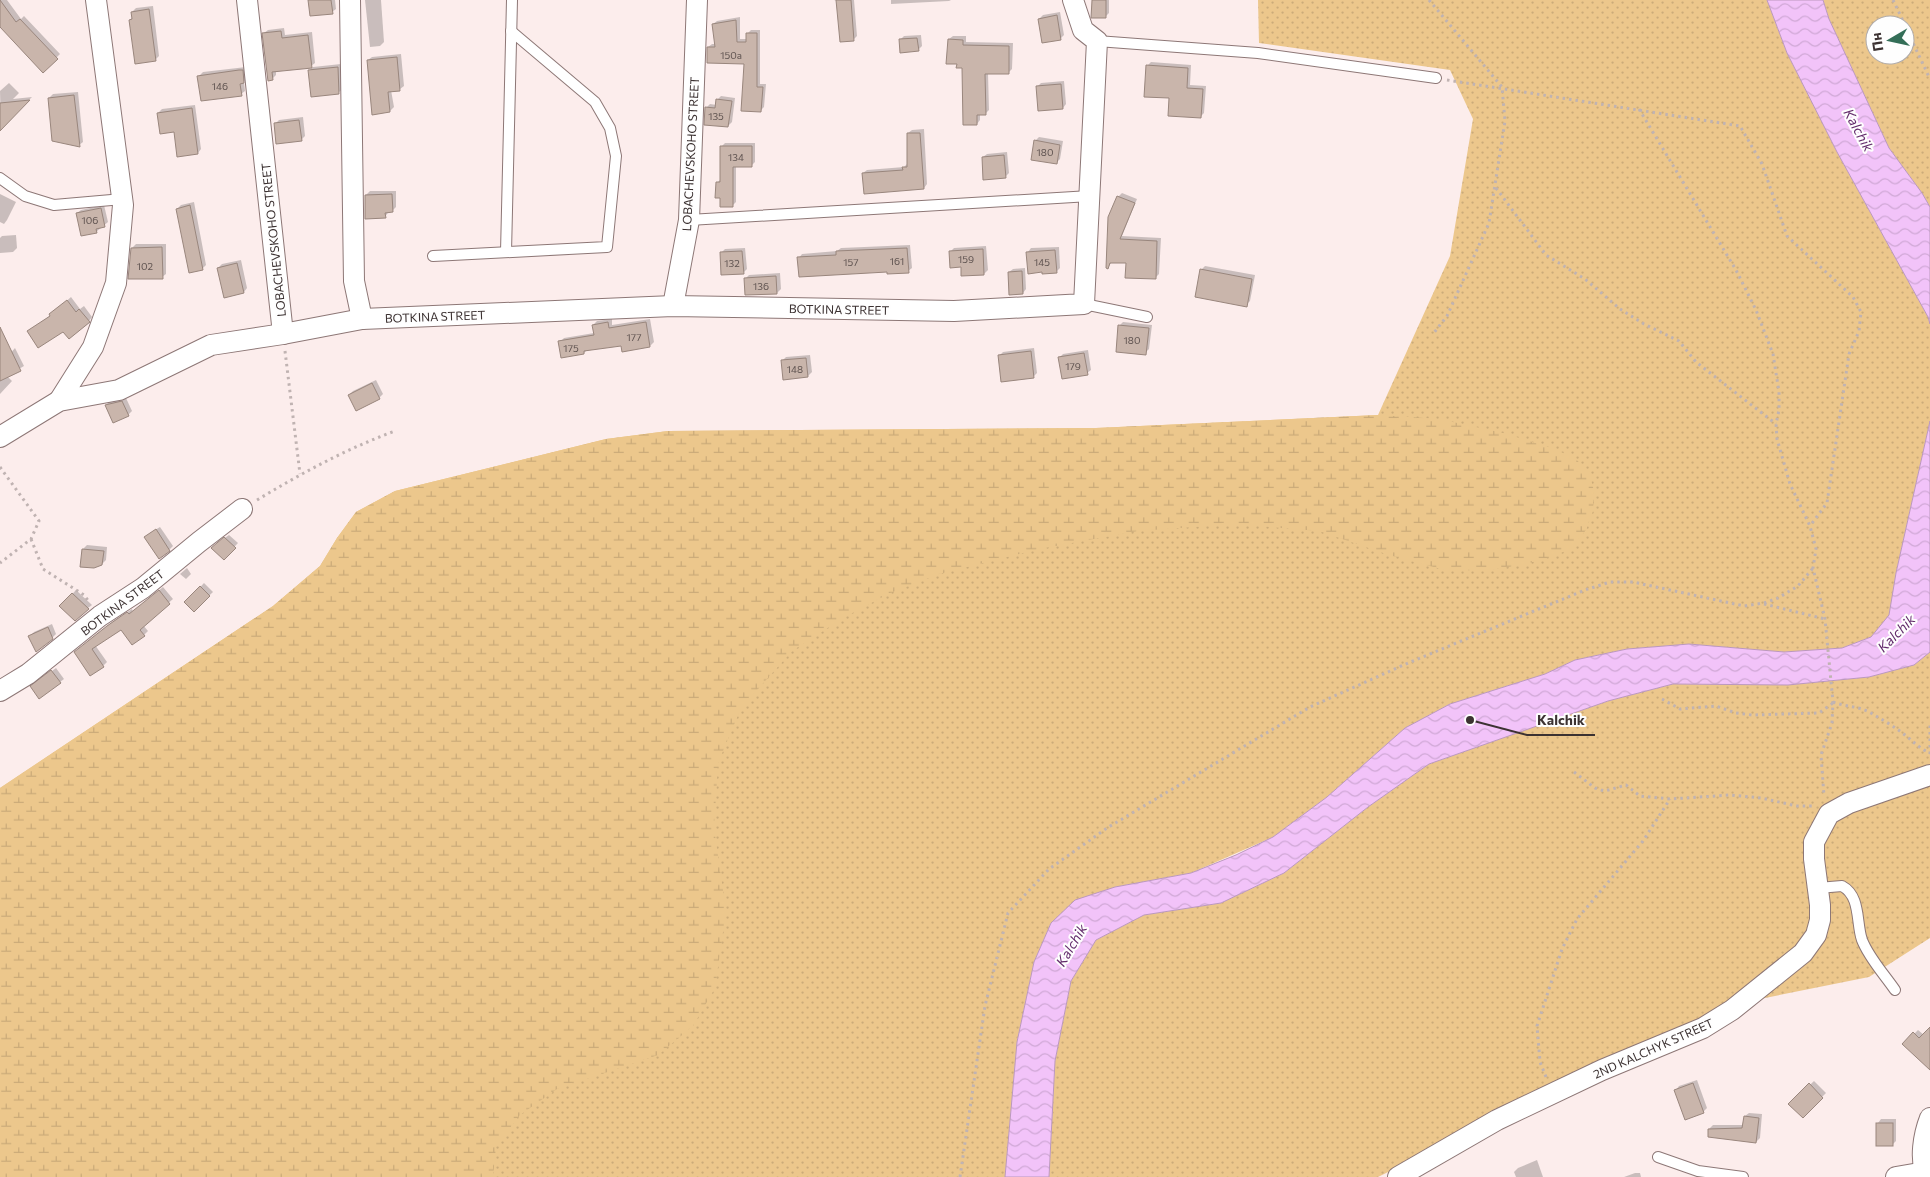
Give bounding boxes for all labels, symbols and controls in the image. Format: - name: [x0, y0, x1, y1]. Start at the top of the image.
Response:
- north arrow: [1865, 15, 1915, 65]
- text: Пн: [1867, 32, 1887, 53]
- house number: 150а: [720, 49, 742, 61]
- street label: LOBACHEVSKOHO STREET: [679, 76, 701, 232]
- house number: 146: [212, 80, 228, 92]
- water label: Kalchik: [1840, 106, 1878, 155]
- house number: 135: [708, 110, 724, 122]
- house number: 180: [1037, 146, 1053, 158]
- house number: 134: [728, 151, 744, 163]
- street label: LOBACHEVSKOHO STREET: [258, 162, 288, 318]
- house number: 106: [82, 214, 98, 226]
- house number: 159: [958, 253, 974, 265]
- house number: 161: [890, 255, 904, 267]
- house number: 157: [843, 256, 859, 268]
- house number: 145: [1034, 256, 1050, 268]
- house number: 132: [724, 257, 740, 269]
- house number: 102: [137, 260, 154, 272]
- house number: 136: [753, 280, 769, 292]
- street label: BOTKINA STREET: [789, 301, 890, 317]
- street label: BOTKINA STREET: [385, 307, 486, 325]
- house number: 177: [627, 331, 641, 343]
- house number: 180: [1124, 334, 1140, 346]
- house number: 175: [563, 342, 579, 354]
- house number: 179: [1065, 360, 1081, 372]
- house number: 148: [787, 363, 803, 375]
- street label: BOTKINA STREET: [78, 566, 167, 638]
- water label: Kalchik: [1874, 610, 1919, 655]
- callout: Kalchik: [1527, 706, 1595, 735]
- text: Kalchik: [1537, 711, 1585, 728]
- water label: Kalchik: [1052, 920, 1090, 969]
- street label: 2ND KALCHYK STREET: [1591, 1015, 1715, 1081]

